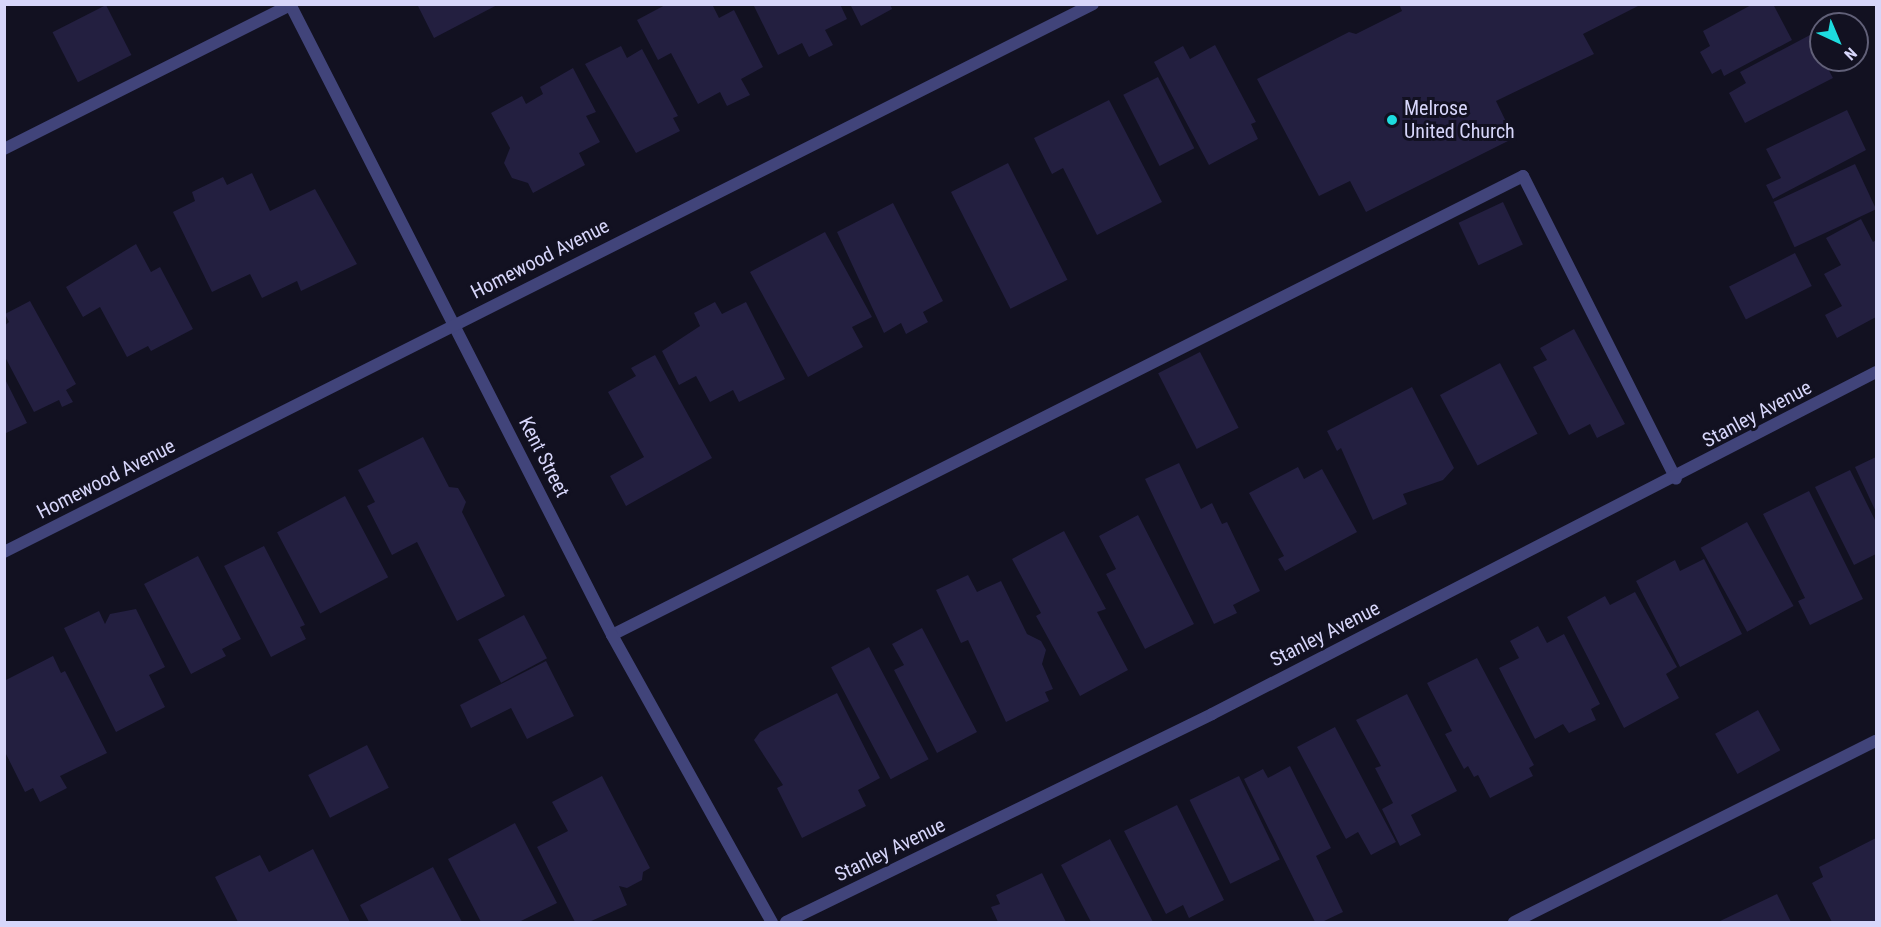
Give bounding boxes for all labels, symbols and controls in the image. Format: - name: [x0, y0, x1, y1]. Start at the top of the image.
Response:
- north arrow: [1809, 12, 1869, 72]
- text: N: [1840, 44, 1861, 64]
- place label: Melrose United Church: [1404, 96, 1515, 143]
- marker: Melrose United Church: [1385, 113, 1399, 127]
- street label: Homewood Avenue: [467, 214, 613, 304]
- street label: Stanley Avenue: [1698, 375, 1816, 453]
- street label: Kent Street: [514, 413, 574, 501]
- street label: Homewood Avenue: [33, 434, 179, 524]
- street label: Stanley Avenue: [1266, 596, 1384, 672]
- street label: Stanley Avenue: [831, 813, 949, 887]

